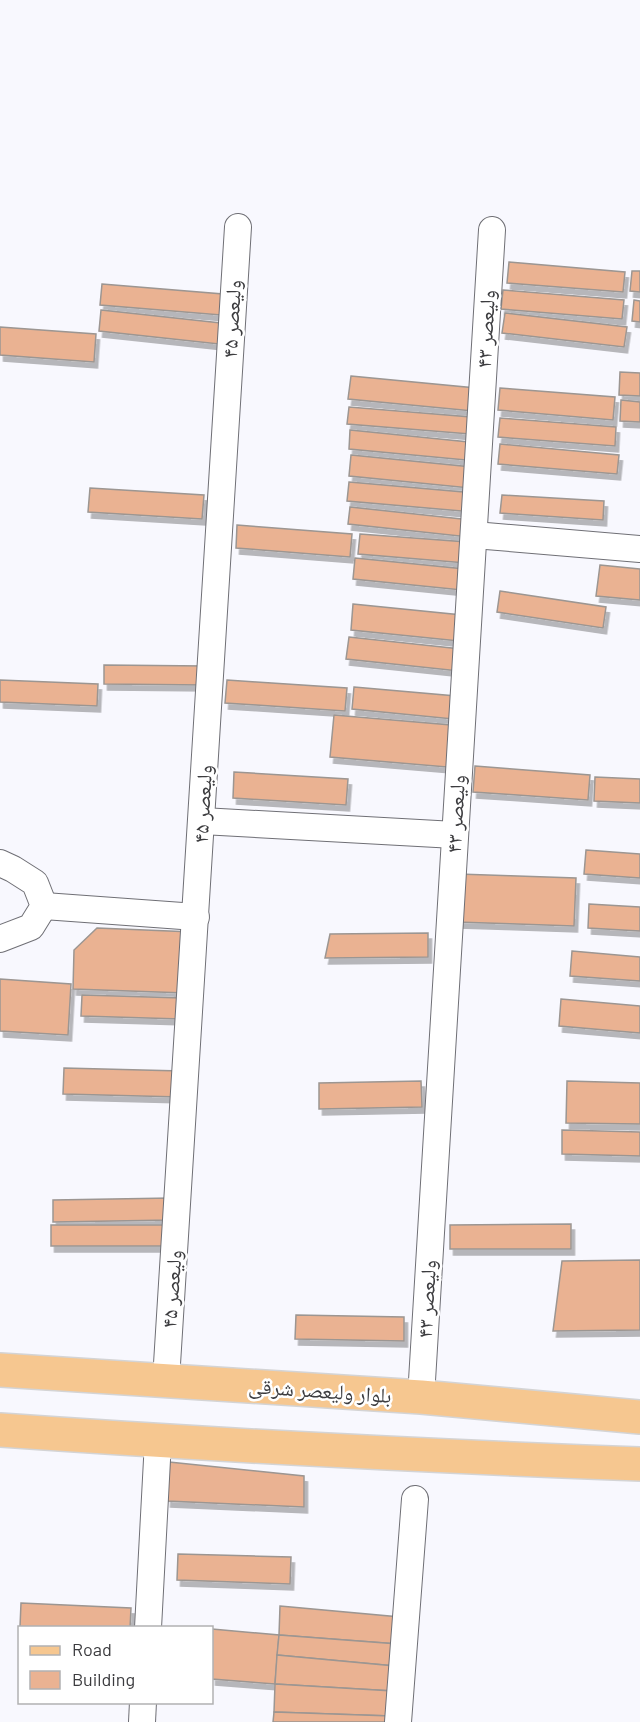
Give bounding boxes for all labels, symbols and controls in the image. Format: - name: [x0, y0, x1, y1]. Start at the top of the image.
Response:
- street label: ولیعصر ۴۵: [216, 279, 245, 359]
- street label: ولیعصر ۴۳: [470, 289, 499, 369]
- street label: ولیعصر ۴۵: [187, 764, 216, 844]
- street label: ولیعصر ۴۳: [440, 774, 469, 854]
- street label: ولیعصر ۴۵: [155, 1249, 186, 1329]
- street label: ولیعصر ۴۳: [411, 1259, 440, 1339]
- street label: بلوار ولیعصر شرقی: [248, 1372, 392, 1409]
- legend: [18, 1626, 213, 1704]
- text: Road: [72, 1638, 112, 1660]
- text: Building: [72, 1668, 135, 1690]

